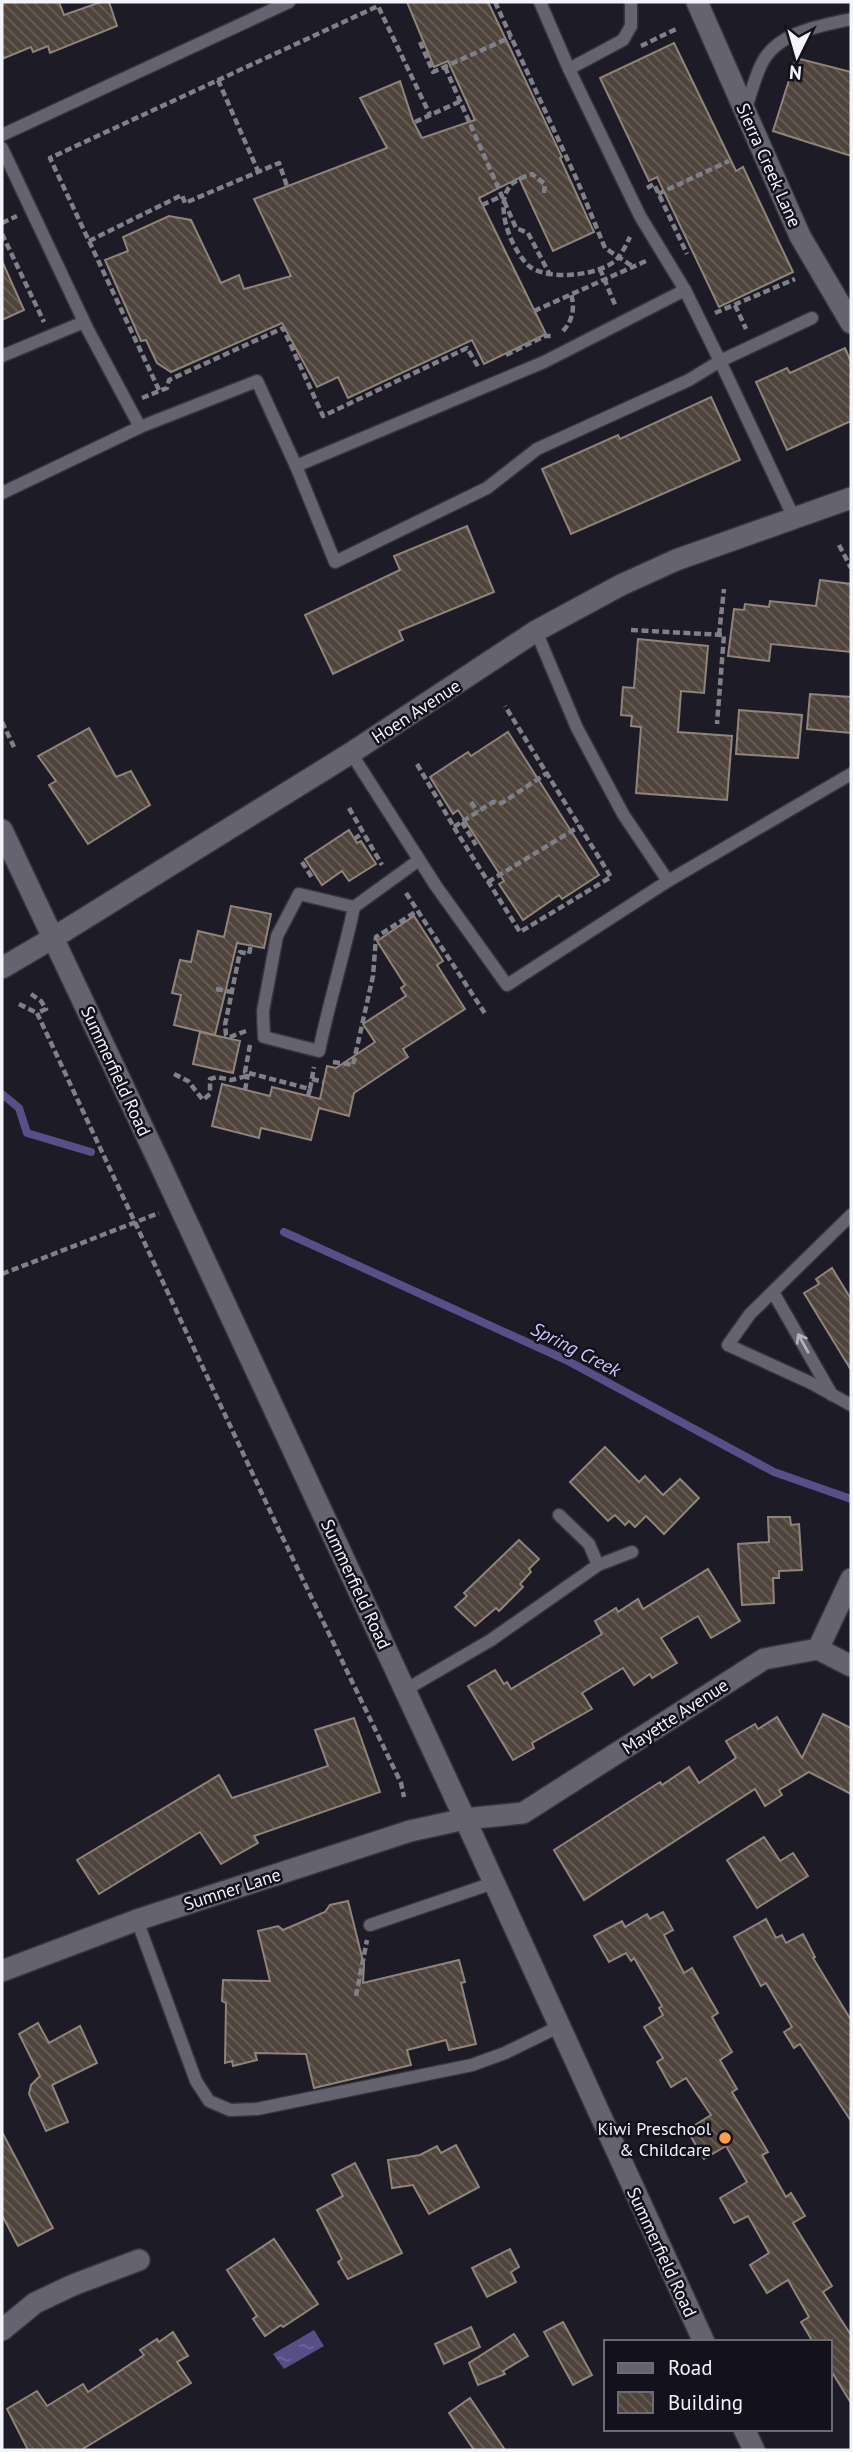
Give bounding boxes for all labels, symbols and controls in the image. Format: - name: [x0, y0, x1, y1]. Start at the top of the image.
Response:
- north arrow: [762, 21, 832, 91]
- text: N: [788, 60, 803, 85]
- street label: Sierra Creek Lane: [731, 99, 807, 231]
- street label: Hoen Avenue: [367, 674, 465, 748]
- street label: Summerfield Road: [76, 1002, 156, 1140]
- water label: Spring Creek: [527, 1316, 626, 1382]
- one-way arrow: [796, 1333, 809, 1354]
- street label: Summerfield Road: [316, 1515, 396, 1653]
- street label: Mayette Avenue: [618, 1673, 732, 1759]
- street label: Sumner Lane: [181, 1863, 283, 1915]
- place label: Kiwi Preschool & Childcare: [598, 2117, 712, 2161]
- marker: Kiwi Preschool & Childcare: [717, 2130, 733, 2146]
- street label: Summerfield Road: [622, 2183, 702, 2321]
- legend: [604, 2340, 832, 2431]
- text: Road: [668, 2354, 712, 2381]
- text: Building: [668, 2389, 743, 2416]

